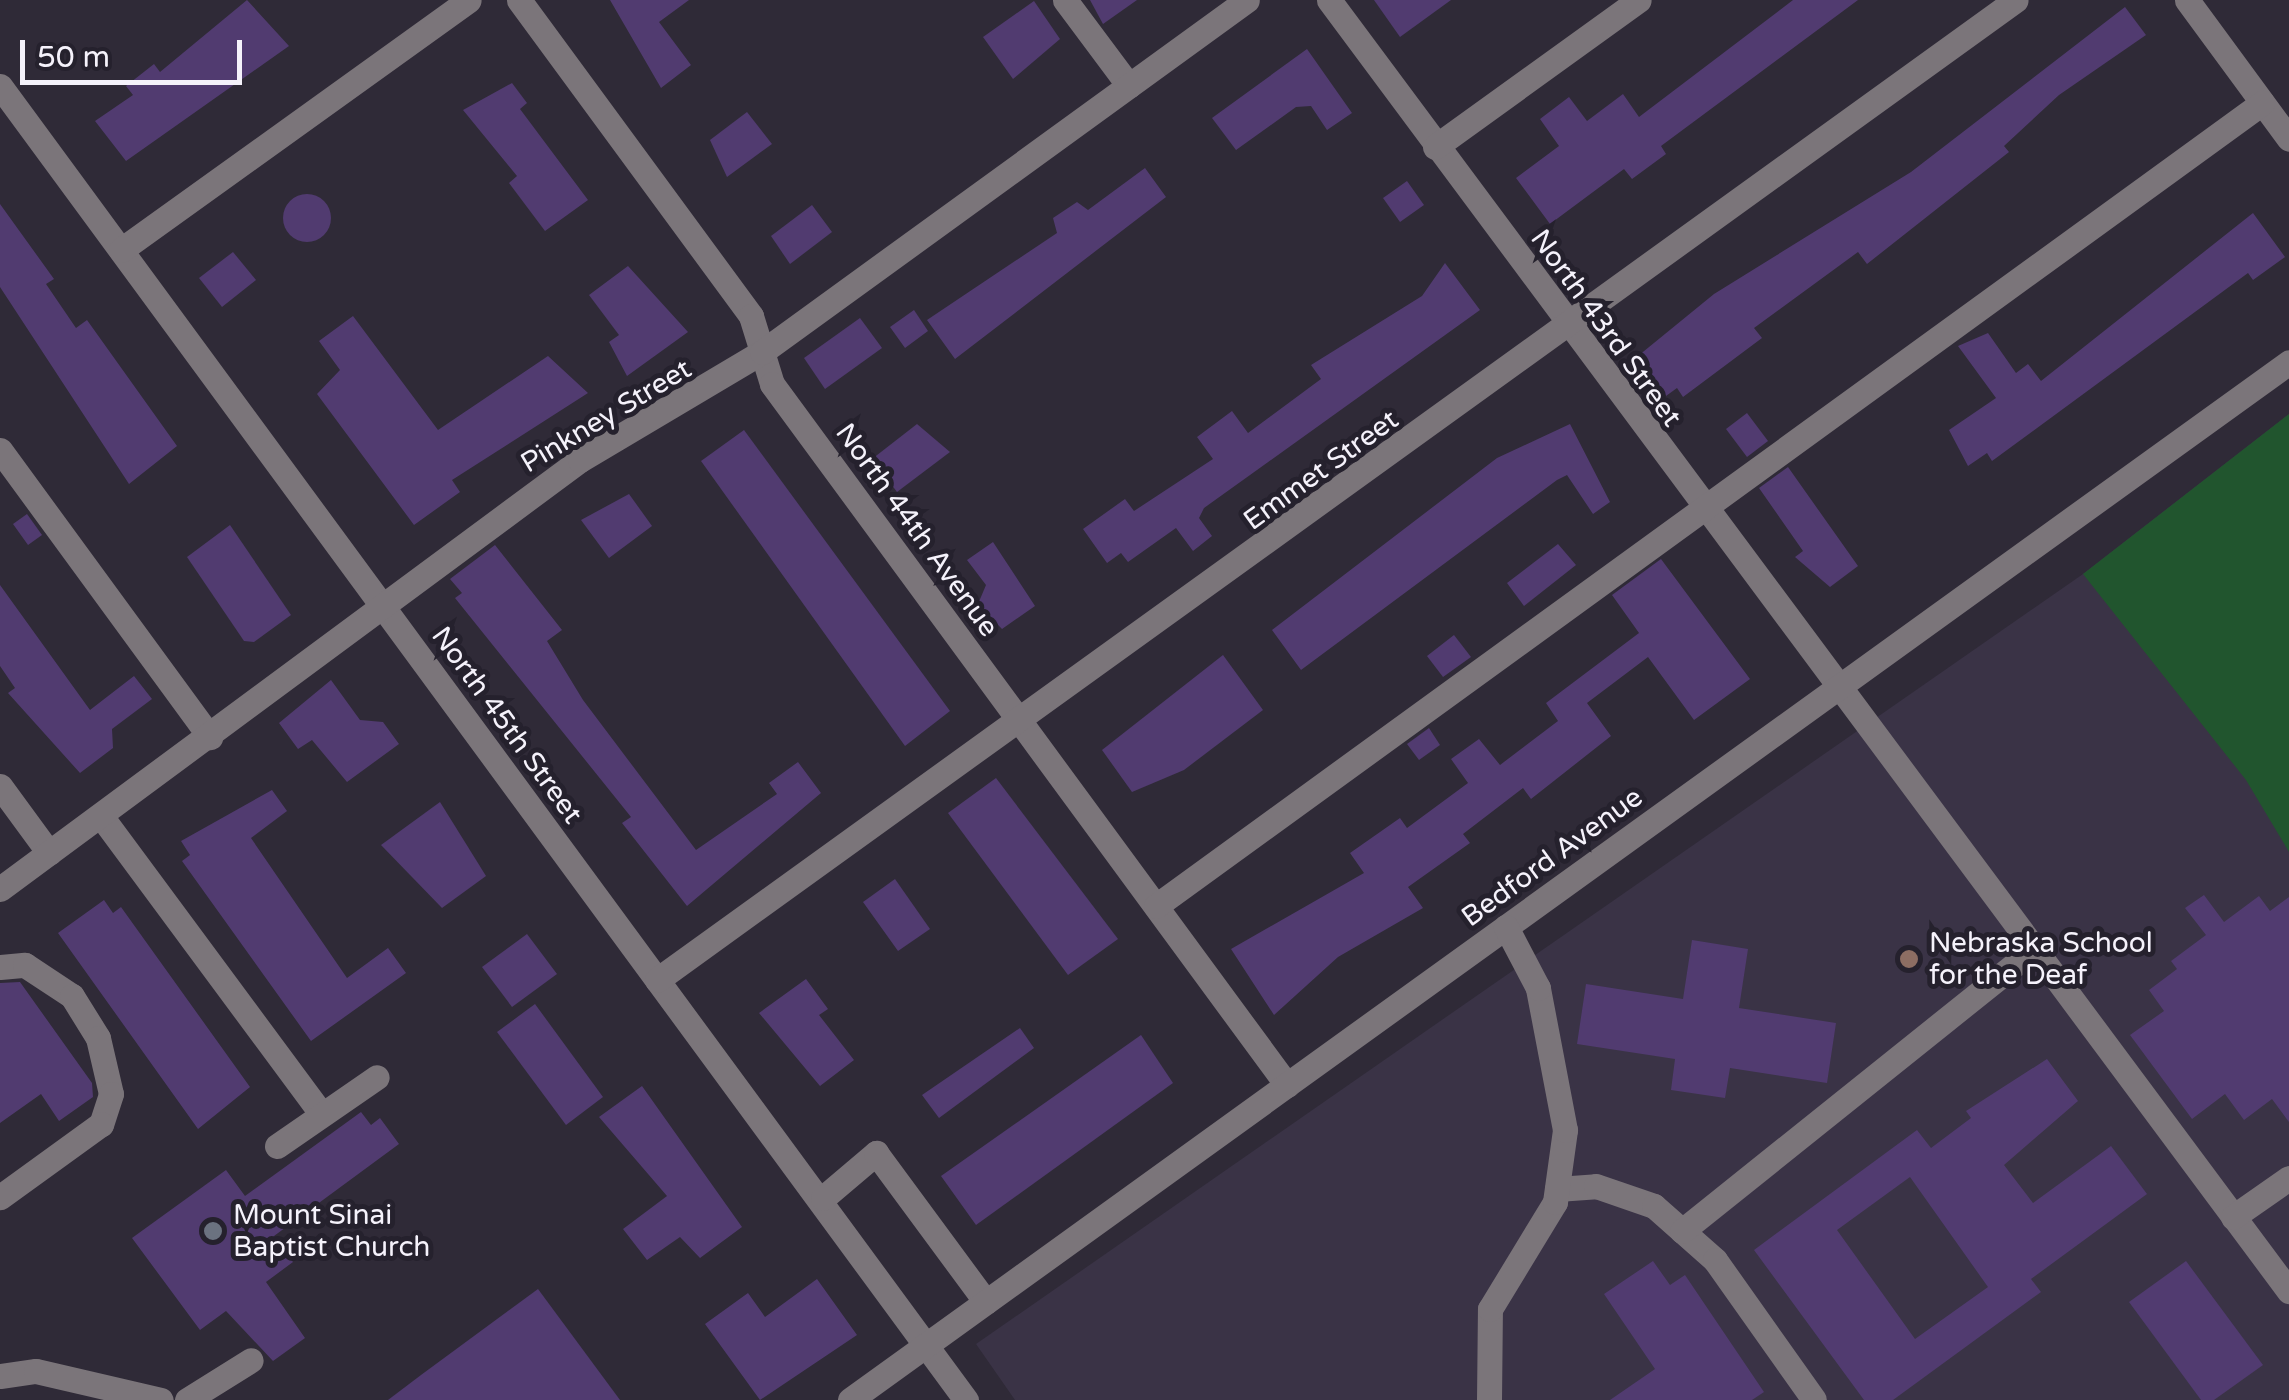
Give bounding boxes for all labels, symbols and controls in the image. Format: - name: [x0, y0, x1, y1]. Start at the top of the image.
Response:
- scale bar: [25, 20, 248, 82]
- text: 50 m: [37, 39, 110, 76]
- street label: North 43rd Street: [1523, 223, 1689, 433]
- street label: Pinkney Street: [515, 352, 697, 480]
- street label: Emmet Street: [1237, 403, 1405, 537]
- street label: North 44th Avenue: [828, 417, 1006, 643]
- street label: North 45th Street: [424, 620, 590, 830]
- street label: Bedford Avenue: [1455, 780, 1649, 934]
- place label: Nebraska School for the Deaf: [1929, 926, 2153, 992]
- marker: Nebraska School for the Deaf: [1898, 948, 1920, 970]
- place label: Mount Sinai Baptist Church: [233, 1198, 430, 1264]
- marker: Mount Sinai Baptist Church: [202, 1220, 224, 1242]

